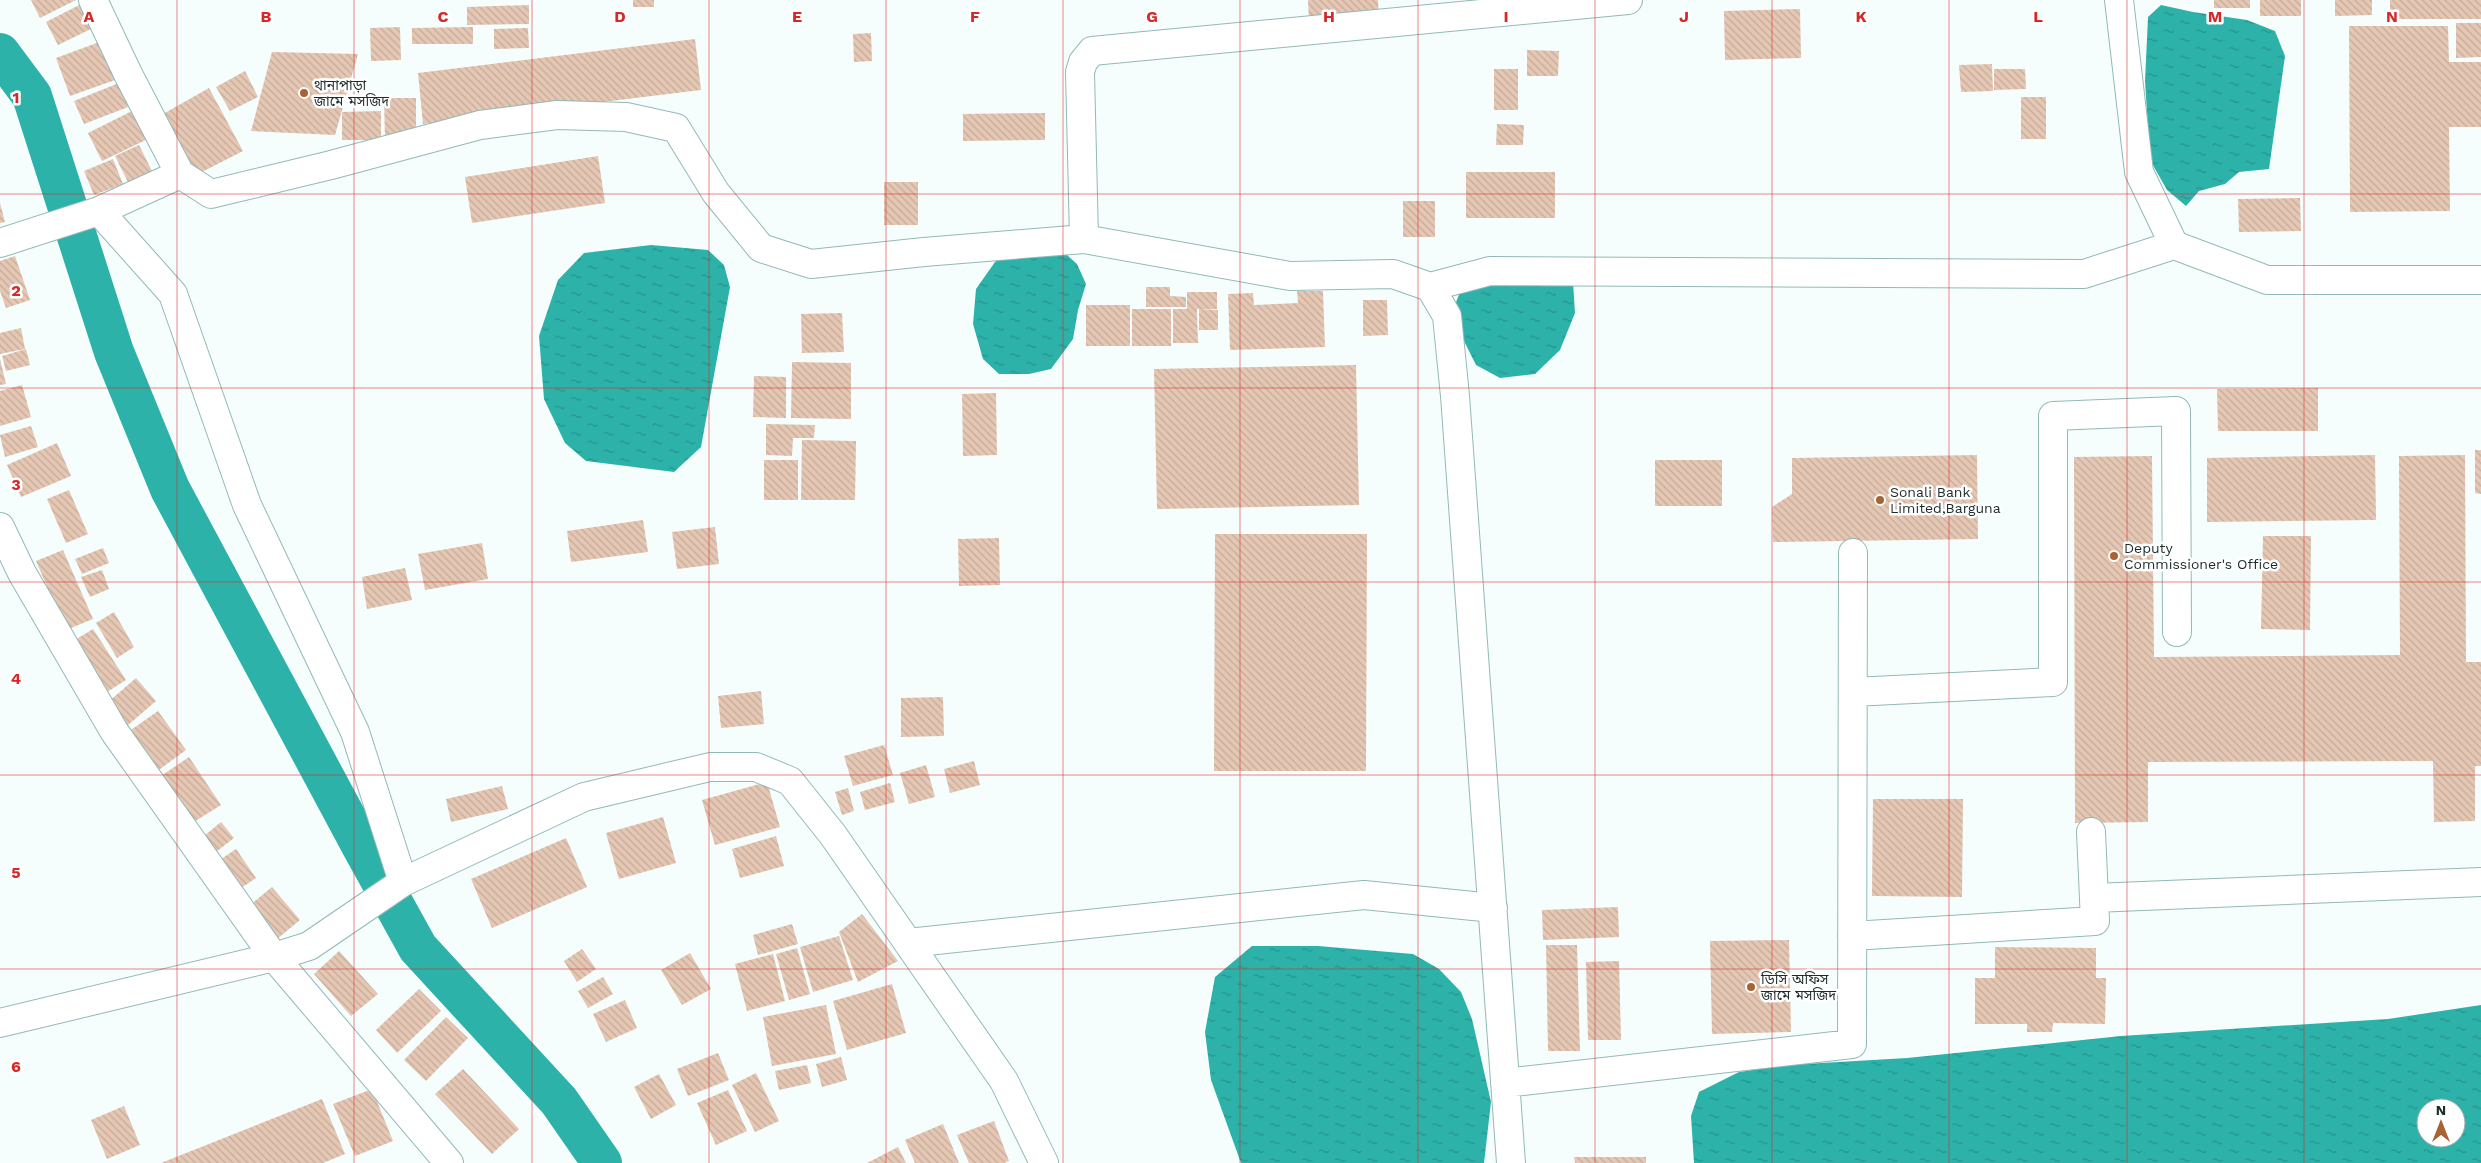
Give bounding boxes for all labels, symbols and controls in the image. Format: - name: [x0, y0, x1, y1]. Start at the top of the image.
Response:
- text: A: [84, 7, 95, 26]
- text: B: [261, 7, 272, 26]
- text: C: [438, 7, 449, 26]
- text: D: [614, 7, 626, 26]
- text: E: [792, 7, 802, 26]
- text: F: [970, 7, 980, 26]
- text: G: [1146, 7, 1158, 26]
- text: H: [1323, 7, 1335, 26]
- text: I: [1503, 7, 1509, 26]
- text: J: [1679, 7, 1689, 26]
- text: K: [1855, 7, 1867, 26]
- text: L: [2033, 7, 2043, 26]
- text: M: [2208, 7, 2222, 26]
- text: N: [2386, 7, 2398, 26]
- place label: থানাপাড়া জামে মসজিদ: [313, 77, 389, 109]
- marker: থানাপাড়া জামে মসজিদ: [298, 87, 310, 99]
- text: 1: [13, 88, 19, 107]
- text: 2: [11, 281, 21, 300]
- text: 3: [11, 475, 21, 494]
- place label: Sonali Bank Limited,Barguna: [1890, 484, 2001, 516]
- marker: Sonali Bank Limited,Barguna: [1874, 494, 1886, 506]
- place label: Deputy Commissioner's Office: [2124, 540, 2278, 572]
- marker: Deputy Commissioner's Office: [2108, 550, 2120, 562]
- text: 4: [11, 669, 21, 688]
- text: 5: [11, 863, 21, 882]
- place label: ডিসি অফিস জামে মসজিদ: [1760, 971, 1836, 1003]
- marker: ডিসি অফিস জামে মসজিদ: [1745, 981, 1757, 993]
- text: 6: [11, 1057, 21, 1076]
- north arrow: [2416, 1098, 2466, 1148]
- text: N: [2436, 1102, 2446, 1118]

